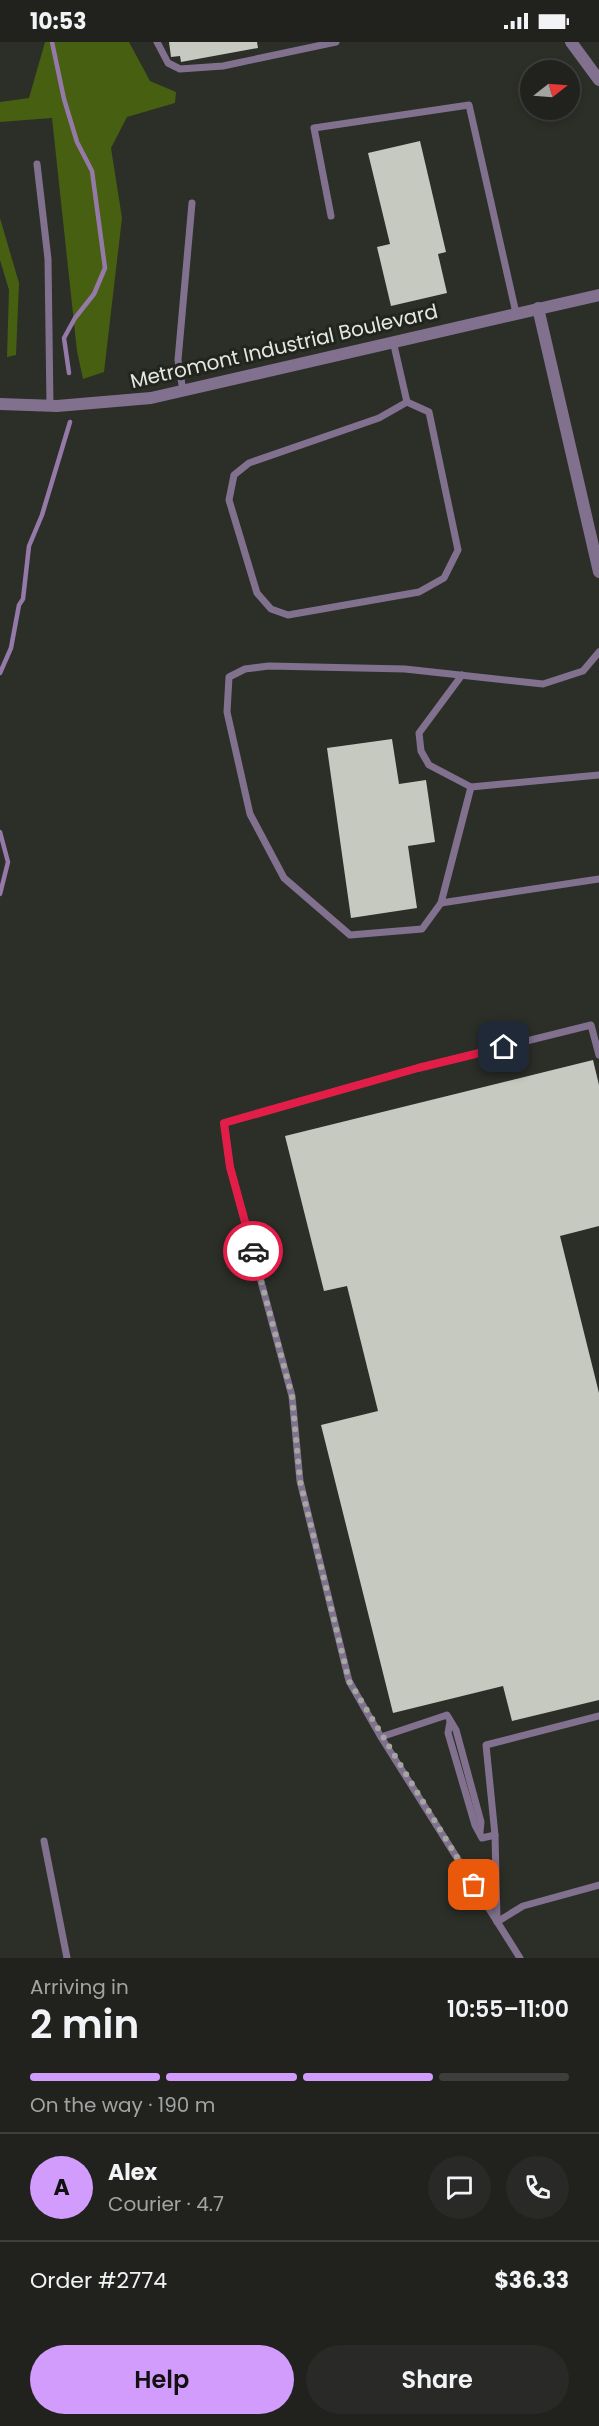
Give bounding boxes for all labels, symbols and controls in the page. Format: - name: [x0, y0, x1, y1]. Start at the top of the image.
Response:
- text: 10:53: [30, 6, 86, 37]
- north arrow: [520, 60, 580, 120]
- map controls: [520, 60, 580, 120]
- street label: Metromont Industrial Boulevard: [127, 297, 441, 395]
- pin: [478, 1021, 529, 1072]
- icon: home: [487, 1030, 520, 1063]
- courier: [223, 1221, 283, 1281]
- icon: car: [237, 1235, 270, 1268]
- pin: [448, 1859, 499, 1910]
- icon: bag: [457, 1868, 490, 1901]
- text: Arriving in: [30, 1973, 129, 2001]
- text: 10:55–11:00: [447, 1994, 569, 2025]
- text: 2 min: [30, 1997, 139, 2052]
- text: On the way · 190 m: [30, 2091, 215, 2119]
- button: chat: [428, 2156, 491, 2219]
- button: phone: [506, 2156, 569, 2219]
- text: Alex: [108, 2157, 157, 2188]
- text: A: [53, 2172, 70, 2203]
- text: Courier · 4.7: [108, 2190, 224, 2218]
- text: Order #2774: [30, 2265, 167, 2296]
- text: $36.33: [494, 2265, 569, 2296]
- button: Help: [30, 2345, 294, 2414]
- button: Share: [306, 2345, 569, 2414]

